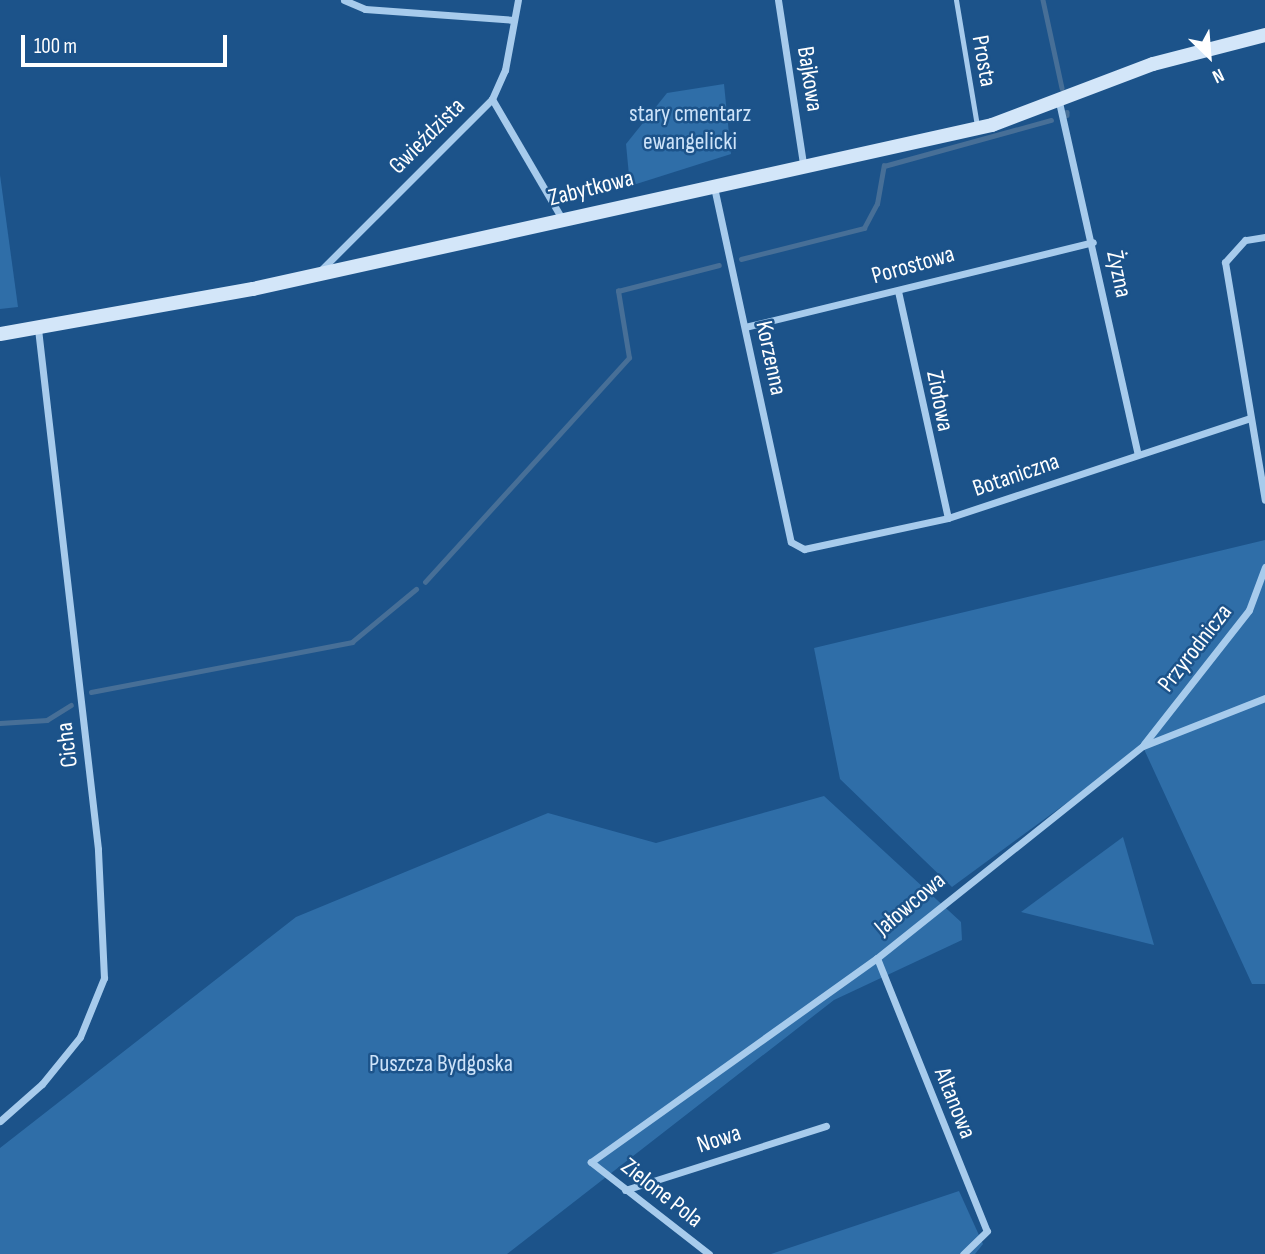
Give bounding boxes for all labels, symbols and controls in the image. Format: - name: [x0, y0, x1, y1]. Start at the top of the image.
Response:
- scale bar: [24, 21, 231, 65]
- north arrow: [1174, 21, 1244, 91]
- street label: Prosta: [965, 33, 1003, 89]
- text: 100 m: [34, 34, 77, 59]
- street label: Bajkowa: [791, 44, 829, 114]
- text: N: [1209, 63, 1228, 88]
- street label: Gwieździsta: [383, 92, 471, 180]
- park label: stary cmentarz ewangelicki: [629, 100, 751, 156]
- street label: Zabytkowa: [546, 164, 636, 212]
- street label: Porostowa: [868, 240, 958, 290]
- street label: Żyzna: [1100, 248, 1138, 300]
- street label: Korzenna: [749, 318, 793, 398]
- street label: Ziołowa: [920, 368, 960, 434]
- street label: Botaniczna: [969, 447, 1063, 503]
- street label: Przyrodnicza: [1152, 598, 1238, 698]
- street label: Cicha: [50, 721, 84, 769]
- street label: Jałowcowa: [869, 866, 951, 942]
- park label: Puszcza Bydgoska: [369, 1050, 513, 1078]
- street label: Altanowa: [928, 1063, 982, 1143]
- street label: Nowa: [693, 1118, 745, 1160]
- street label: Zielone Pola: [615, 1152, 709, 1234]

